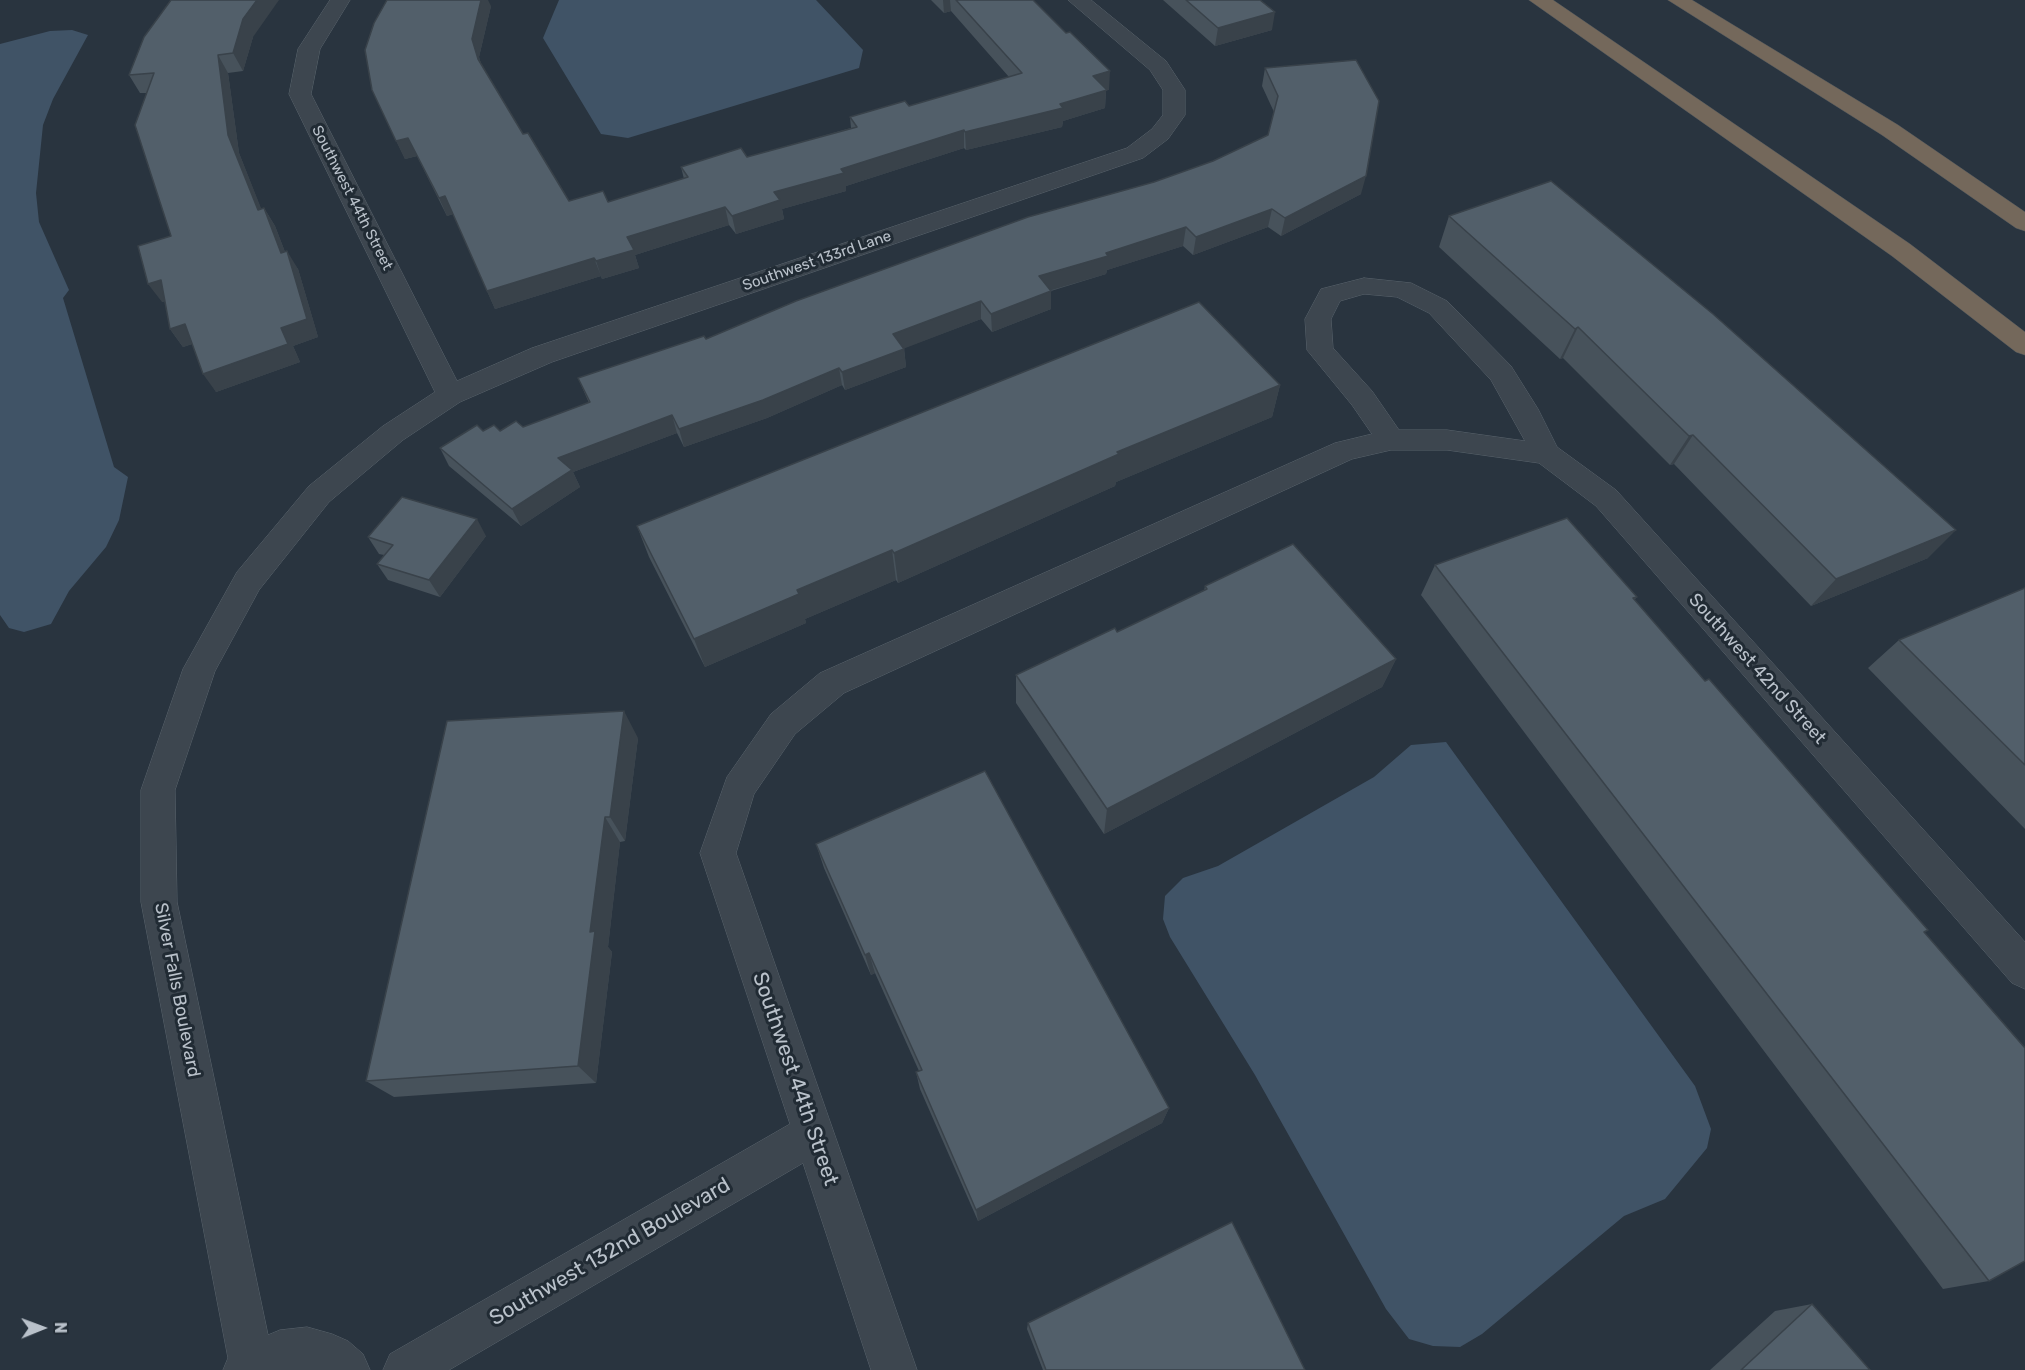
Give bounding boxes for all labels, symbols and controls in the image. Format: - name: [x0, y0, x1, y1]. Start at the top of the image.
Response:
- street label: Southwest 44th Street: [308, 123, 396, 273]
- street label: Southwest 133rd Lane: [740, 227, 894, 295]
- street label: Southwest 42nd Street: [1684, 589, 1830, 749]
- street label: Silver Falls Boulevard: [149, 901, 205, 1079]
- street label: Southwest 44th Street: [747, 969, 843, 1189]
- street label: Southwest 132nd Boulevard: [485, 1173, 735, 1331]
- north arrow: [12, 1298, 72, 1358]
- text: N: [51, 1322, 70, 1334]

